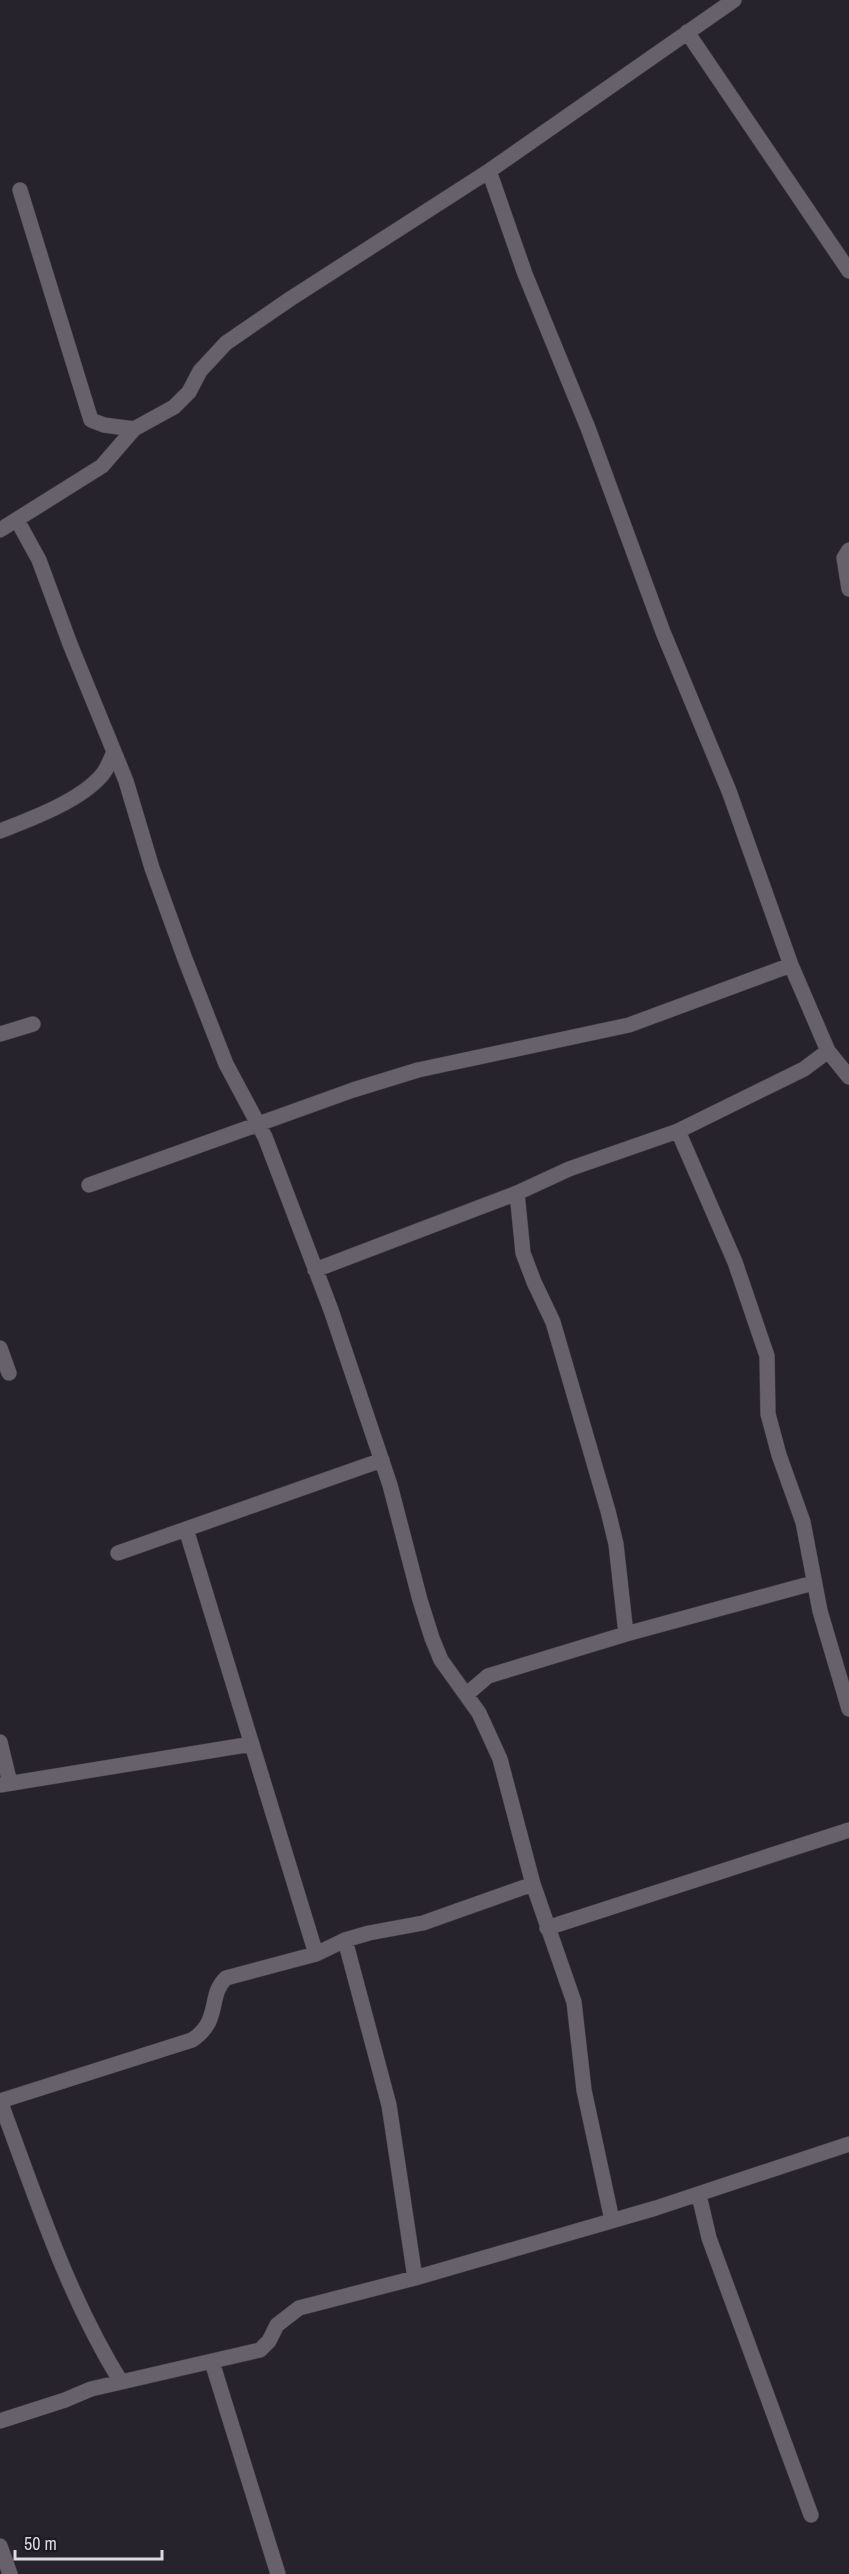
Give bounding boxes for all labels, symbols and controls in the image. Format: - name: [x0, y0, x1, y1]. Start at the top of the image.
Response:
- scale bar: [15, 2523, 162, 2561]
- text: 50 m: [24, 2531, 57, 2556]

